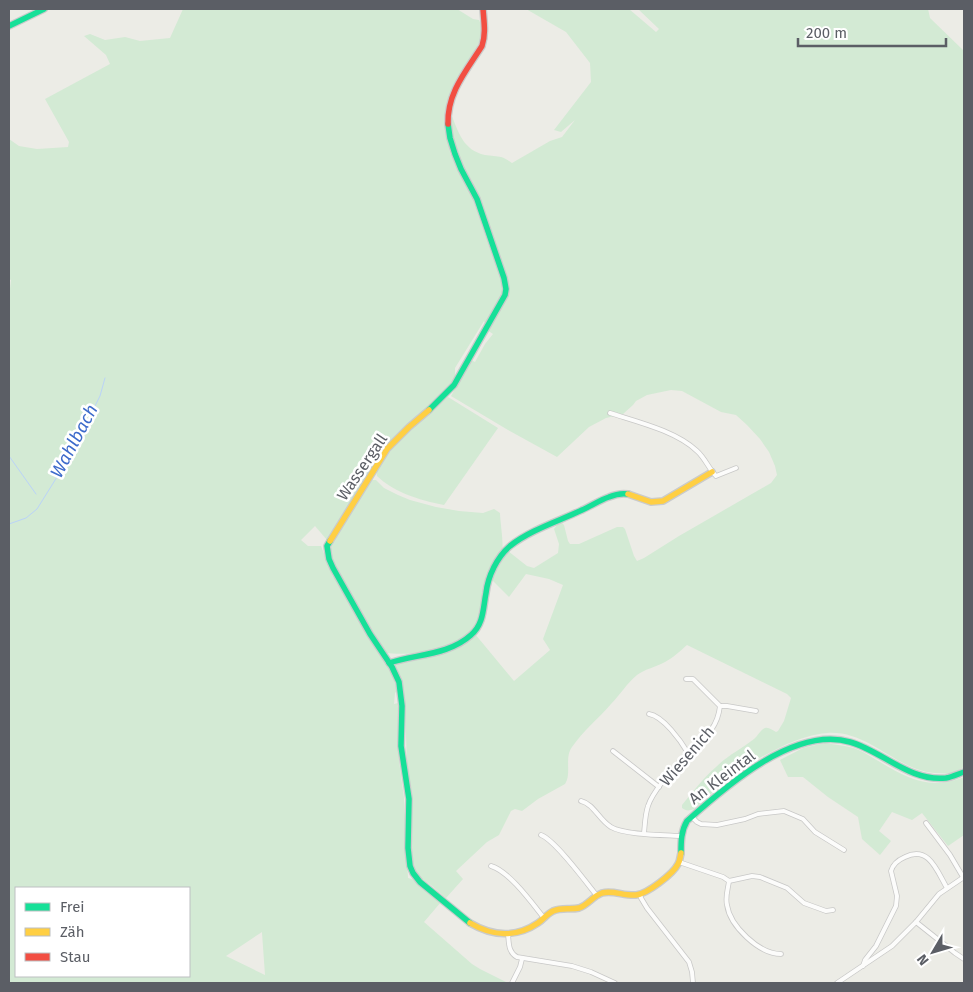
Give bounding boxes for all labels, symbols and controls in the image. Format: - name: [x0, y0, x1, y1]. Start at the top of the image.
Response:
- scale bar: [798, 15, 946, 47]
- text: 200 m: [806, 24, 847, 42]
- water label: Wahlbach: [45, 400, 103, 482]
- street label: Wassergall: [333, 430, 391, 504]
- street label: Wiesenich: [656, 722, 718, 790]
- street label: An Kleintal: [685, 746, 759, 808]
- legend: [15, 887, 190, 977]
- text: Frei: [60, 898, 85, 916]
- text: Zäh: [60, 923, 85, 941]
- north arrow: [908, 927, 958, 977]
- text: Stau: [60, 948, 90, 966]
- text: N: [914, 951, 933, 969]

